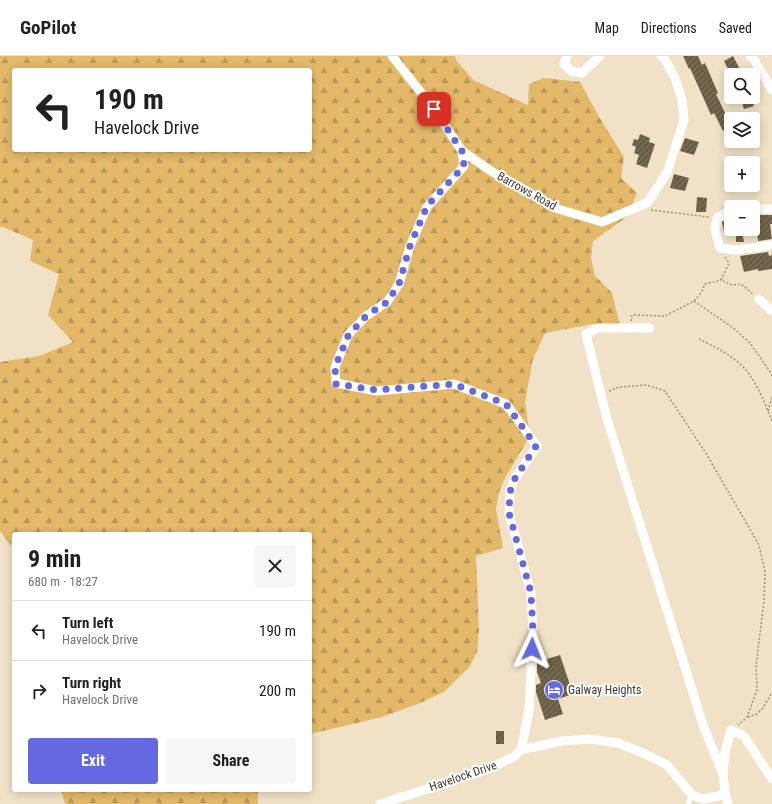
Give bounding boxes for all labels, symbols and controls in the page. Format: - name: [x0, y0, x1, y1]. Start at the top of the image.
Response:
- text: GoPilot: [20, 16, 76, 39]
- text: Map: [595, 20, 619, 36]
- text: Directions: [641, 20, 697, 36]
- text: Saved: [719, 20, 752, 36]
- map controls: [724, 68, 760, 236]
- button: search: [724, 68, 760, 104]
- text: 190 m: [94, 83, 164, 116]
- icon: left: [28, 84, 80, 136]
- pin: [417, 92, 451, 126]
- icon: arrive: [423, 98, 445, 120]
- button: layers: [724, 112, 760, 148]
- text: Havelock Drive: [94, 117, 199, 138]
- button: +: [724, 156, 760, 192]
- street label: Barrows Road: [495, 169, 559, 213]
- button: −: [724, 200, 760, 236]
- text: 9 min: [28, 545, 81, 573]
- button: close: [254, 545, 296, 587]
- text: 680 m · 18:27: [28, 574, 98, 589]
- text: Turn left: [62, 614, 113, 632]
- icon: left: [28, 620, 50, 642]
- text: 190 m: [259, 622, 296, 640]
- position arrow: [511, 628, 553, 670]
- text: Havelock Drive: [62, 632, 138, 647]
- text: Turn right: [62, 674, 121, 692]
- hotel icon: Galway Heights: [543, 679, 565, 701]
- icon: right: [28, 680, 50, 702]
- text: 200 m: [259, 682, 296, 700]
- place label: Galway Heights: [568, 683, 641, 697]
- text: Havelock Drive: [62, 692, 138, 707]
- button: Exit: [28, 738, 158, 784]
- button: Share: [166, 738, 296, 784]
- street label: Havelock Drive: [428, 758, 499, 794]

